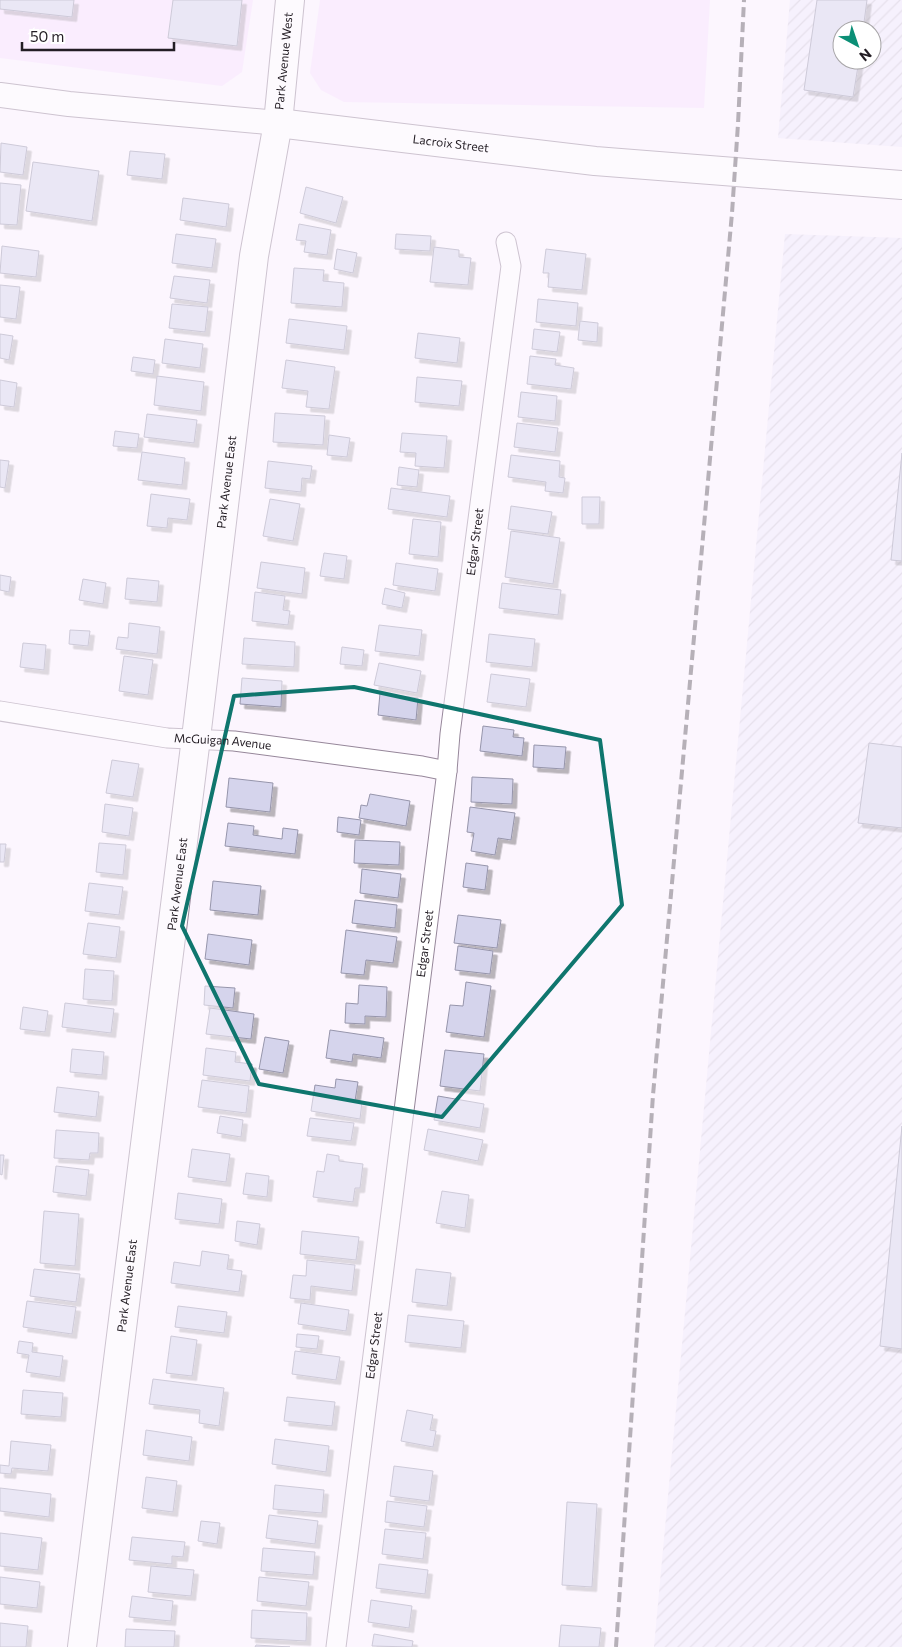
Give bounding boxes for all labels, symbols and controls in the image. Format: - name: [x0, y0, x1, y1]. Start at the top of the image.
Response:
- street label: Park Avenue West: [271, 11, 295, 110]
- scale bar: [22, 20, 175, 52]
- north arrow: [832, 20, 882, 70]
- text: 50 m: [30, 27, 64, 45]
- text: N: [856, 45, 875, 65]
- street label: Lacroix Street: [412, 131, 490, 154]
- street label: Park Avenue East: [213, 434, 238, 529]
- street label: Edgar Street: [463, 507, 485, 576]
- street label: McGuigan Avenue: [174, 730, 272, 752]
- street label: Park Avenue East: [164, 836, 189, 931]
- street label: Edgar Street: [413, 909, 435, 978]
- street label: Park Avenue East: [114, 1238, 139, 1333]
- street label: Edgar Street: [362, 1311, 384, 1380]

